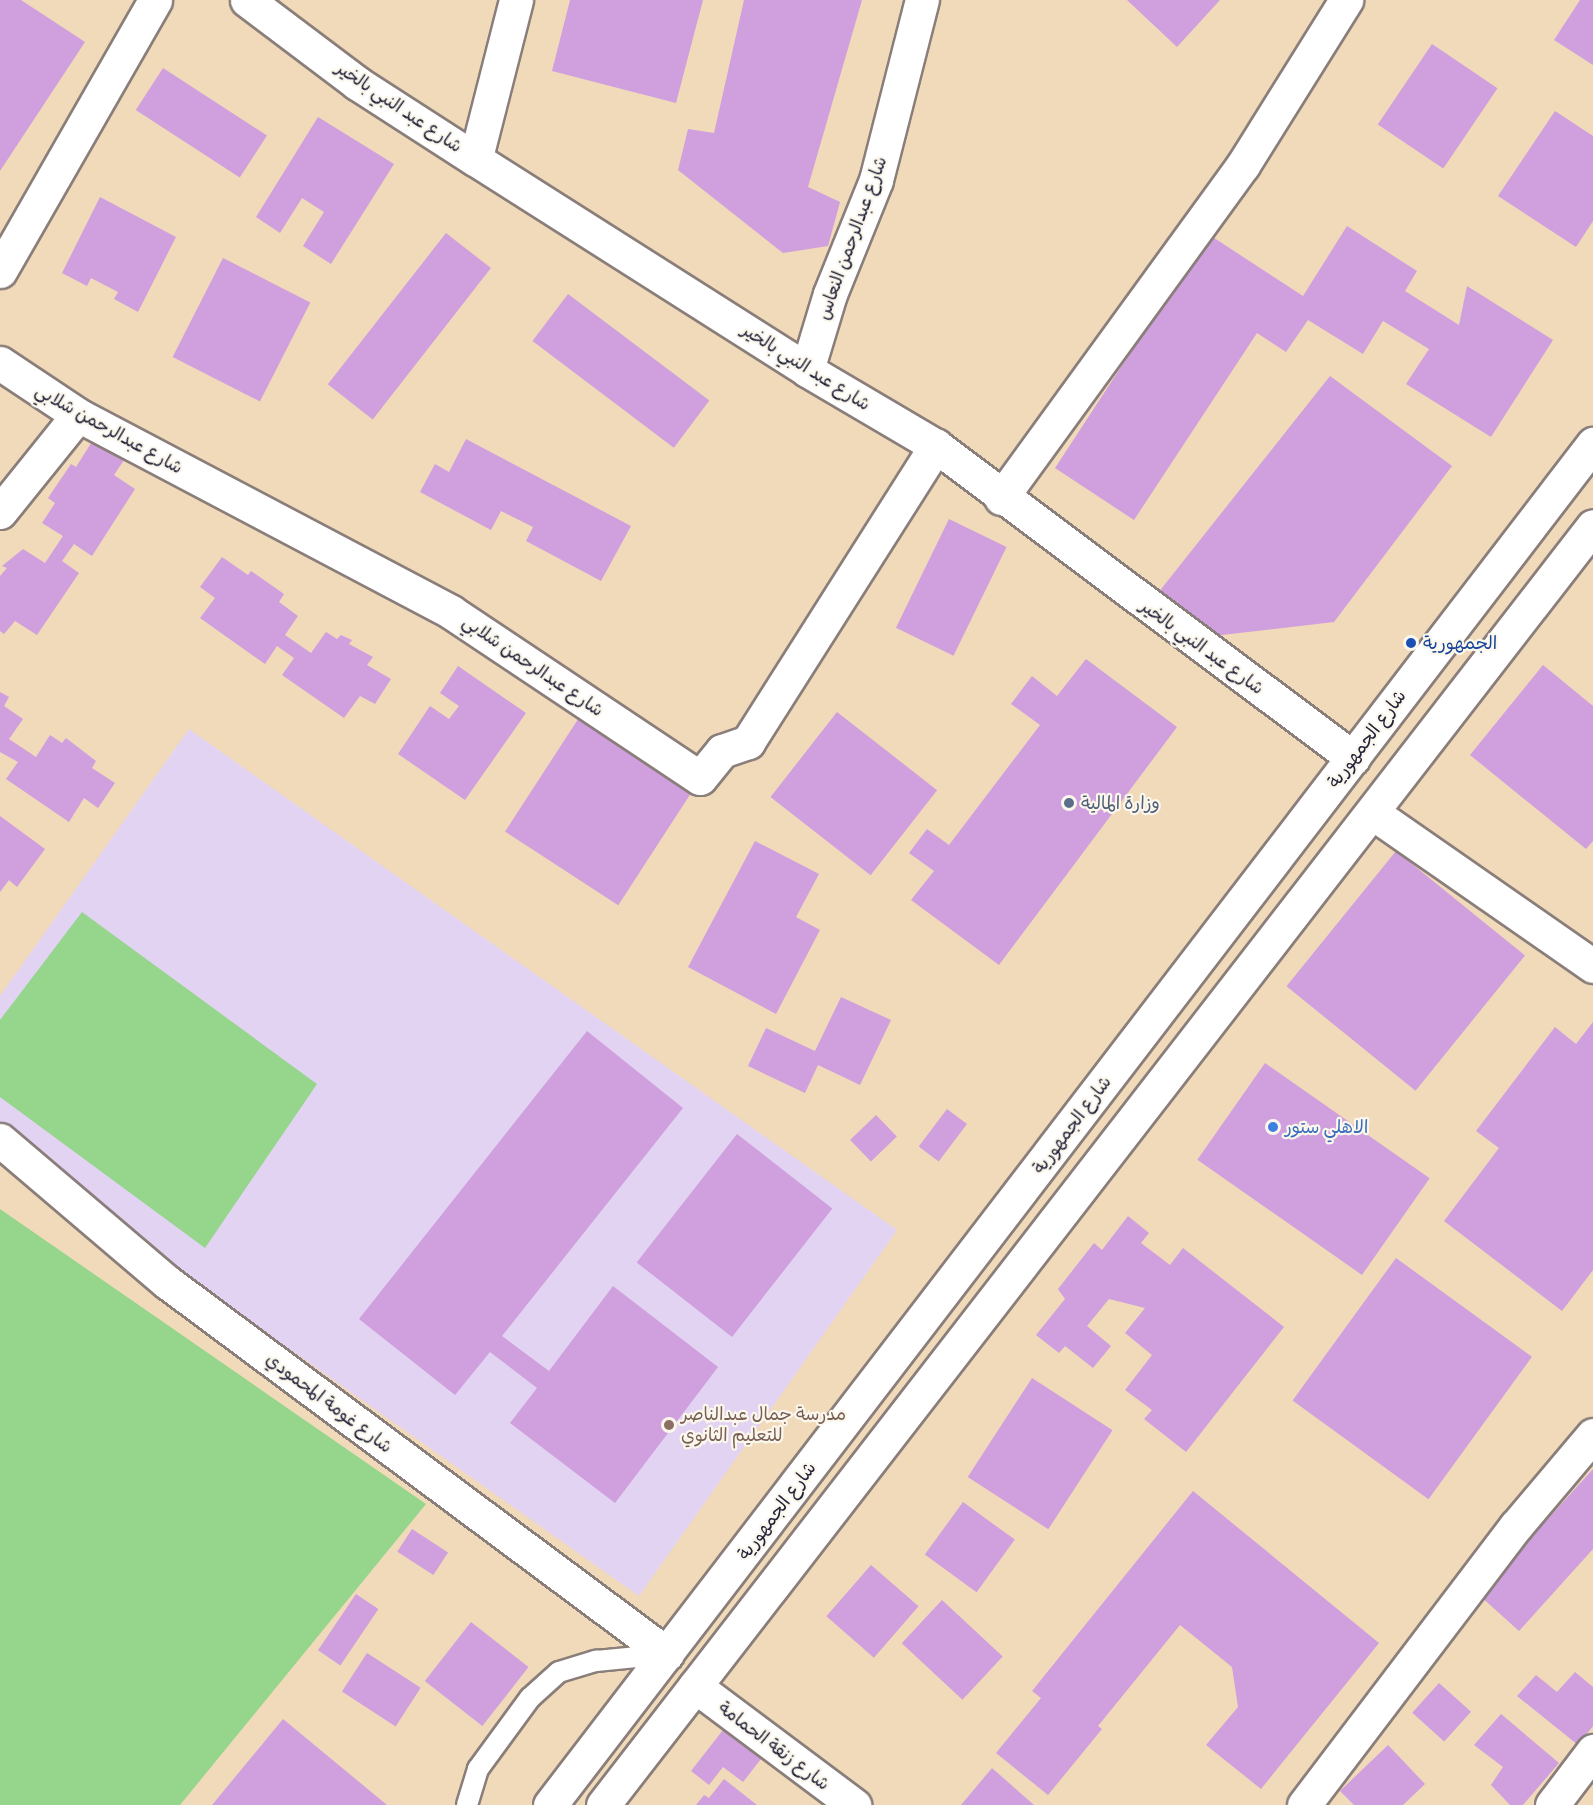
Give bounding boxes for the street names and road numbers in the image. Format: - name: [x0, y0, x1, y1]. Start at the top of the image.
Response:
- street label: شارع عبد النبي بالخير: [332, 57, 466, 157]
- street label: شارع عبدالرحمن النعاس: [812, 153, 892, 323]
- street label: شارع عبد النبي بالخير: [738, 319, 874, 415]
- street label: شارع عبدالرحمن شلابي: [31, 379, 187, 479]
- street label: شارع عبد النبي بالخير: [1136, 595, 1268, 699]
- street label: شارع عبدالرحمن شلابي: [458, 611, 608, 721]
- street label: شارع الجمهورية: [1323, 686, 1411, 792]
- street label: شارع الجمهورية: [1028, 1072, 1116, 1178]
- street label: شارع غومة المحمودي: [261, 1348, 397, 1458]
- street label: شارع الجمهورية: [733, 1458, 821, 1564]
- street label: شارع زنقة الحمامة: [714, 1697, 834, 1795]

